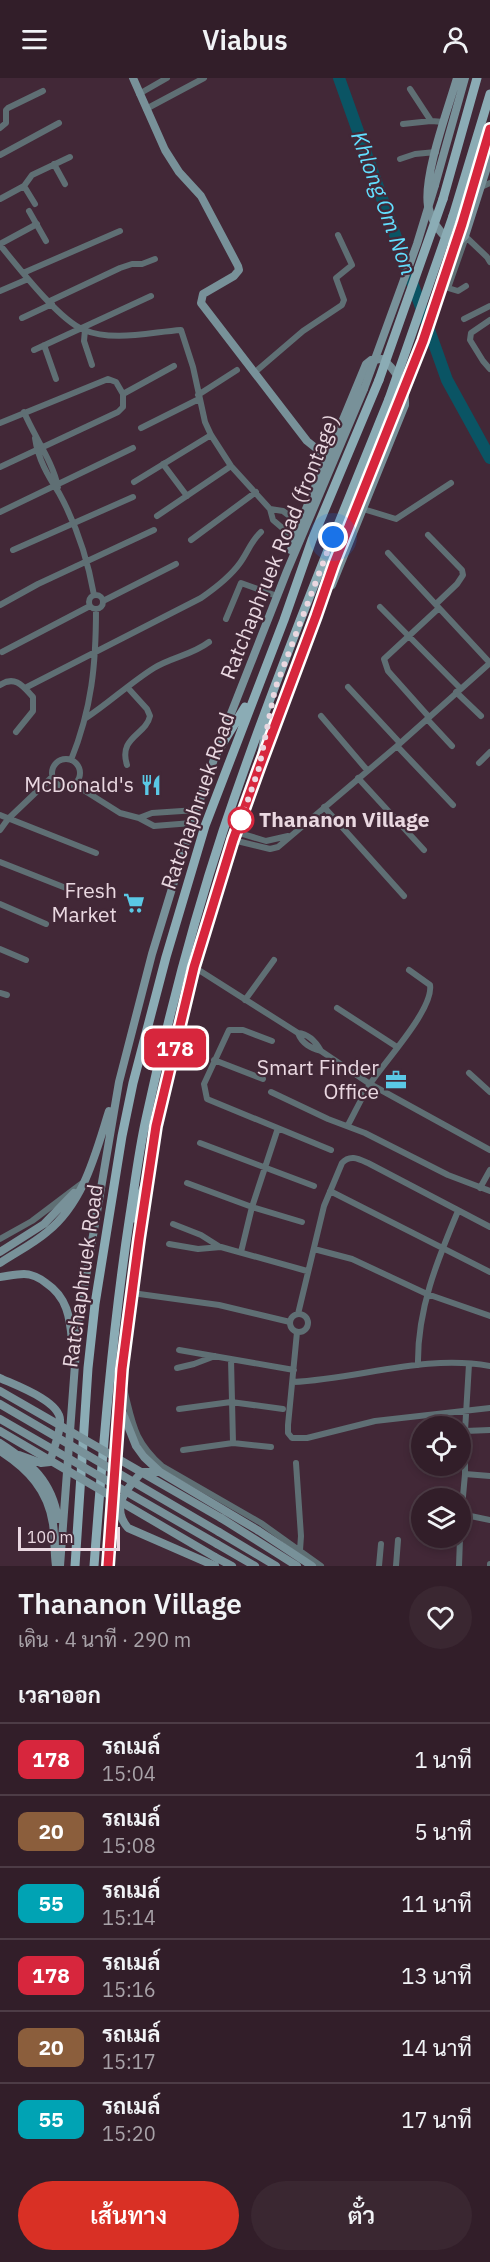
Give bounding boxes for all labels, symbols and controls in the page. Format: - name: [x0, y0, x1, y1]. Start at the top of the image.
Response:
- text: Viabus: [202, 22, 288, 57]
- icon: menu: [18, 23, 51, 56]
- icon: person: [439, 23, 472, 56]
- water label: Khlong Om Non: [345, 127, 424, 279]
- street label: Ratchaphruek Road (frontage): [213, 410, 345, 683]
- your location: [318, 522, 348, 552]
- street label: Ratchaphruek Road: [154, 709, 240, 893]
- place label: McDonald's: [24, 770, 134, 798]
- restaurant icon: McDonald's: [139, 773, 163, 797]
- place label: Thananon Village: [259, 805, 430, 833]
- marker: Thananon Village: [228, 807, 254, 833]
- place label: Fresh Market: [51, 876, 117, 928]
- supermarket icon: Fresh Market: [122, 891, 146, 915]
- line badge: 178: [140, 1028, 210, 1068]
- text: 178: [156, 1034, 194, 1062]
- place label: Smart Finder Office: [257, 1053, 379, 1105]
- office icon: Smart Finder Office: [384, 1068, 408, 1092]
- street label: Ratchaphruek Road: [55, 1182, 109, 1369]
- map controls: [411, 1416, 471, 1548]
- button: locate: [411, 1416, 471, 1476]
- button: layers: [411, 1488, 471, 1548]
- scale bar: [18, 1524, 120, 1552]
- text: 100 m: [27, 1527, 74, 1547]
- text: Thananon Village: [18, 1585, 242, 1622]
- button: heart: [409, 1586, 472, 1649]
- text: เดิน · 4 นาที · 290 m: [18, 1626, 191, 1653]
- text: เวลาออก: [18, 1680, 101, 1709]
- text: รถเมล์: [102, 1731, 160, 1760]
- text: 178: [32, 1745, 70, 1773]
- text: 1 นาที: [414, 1745, 472, 1774]
- text: 15:04: [102, 1760, 156, 1787]
- text: รถเมล์: [102, 1803, 160, 1832]
- text: 20: [38, 1817, 64, 1845]
- text: 5 นาที: [414, 1817, 472, 1846]
- text: 15:08: [102, 1832, 156, 1859]
- text: รถเมล์: [102, 1875, 160, 1904]
- text: 55: [38, 1889, 64, 1917]
- text: 11 นาที: [401, 1889, 472, 1918]
- text: 15:14: [102, 1904, 156, 1931]
- text: รถเมล์: [102, 1947, 160, 1976]
- text: 178: [32, 1961, 70, 1989]
- text: 13 นาที: [401, 1961, 472, 1990]
- text: 15:16: [102, 1976, 156, 2003]
- text: รถเมล์: [102, 2019, 160, 2048]
- text: 20: [38, 2033, 64, 2061]
- text: 14 นาที: [401, 2033, 472, 2062]
- text: 15:17: [102, 2048, 156, 2075]
- text: รถเมล์: [102, 2091, 160, 2120]
- text: 55: [38, 2105, 64, 2133]
- text: 17 นาที: [401, 2105, 472, 2134]
- text: 15:20: [102, 2120, 156, 2147]
- button: เส้นทาง: [18, 2181, 239, 2250]
- button: ตั๋ว: [251, 2181, 472, 2250]

